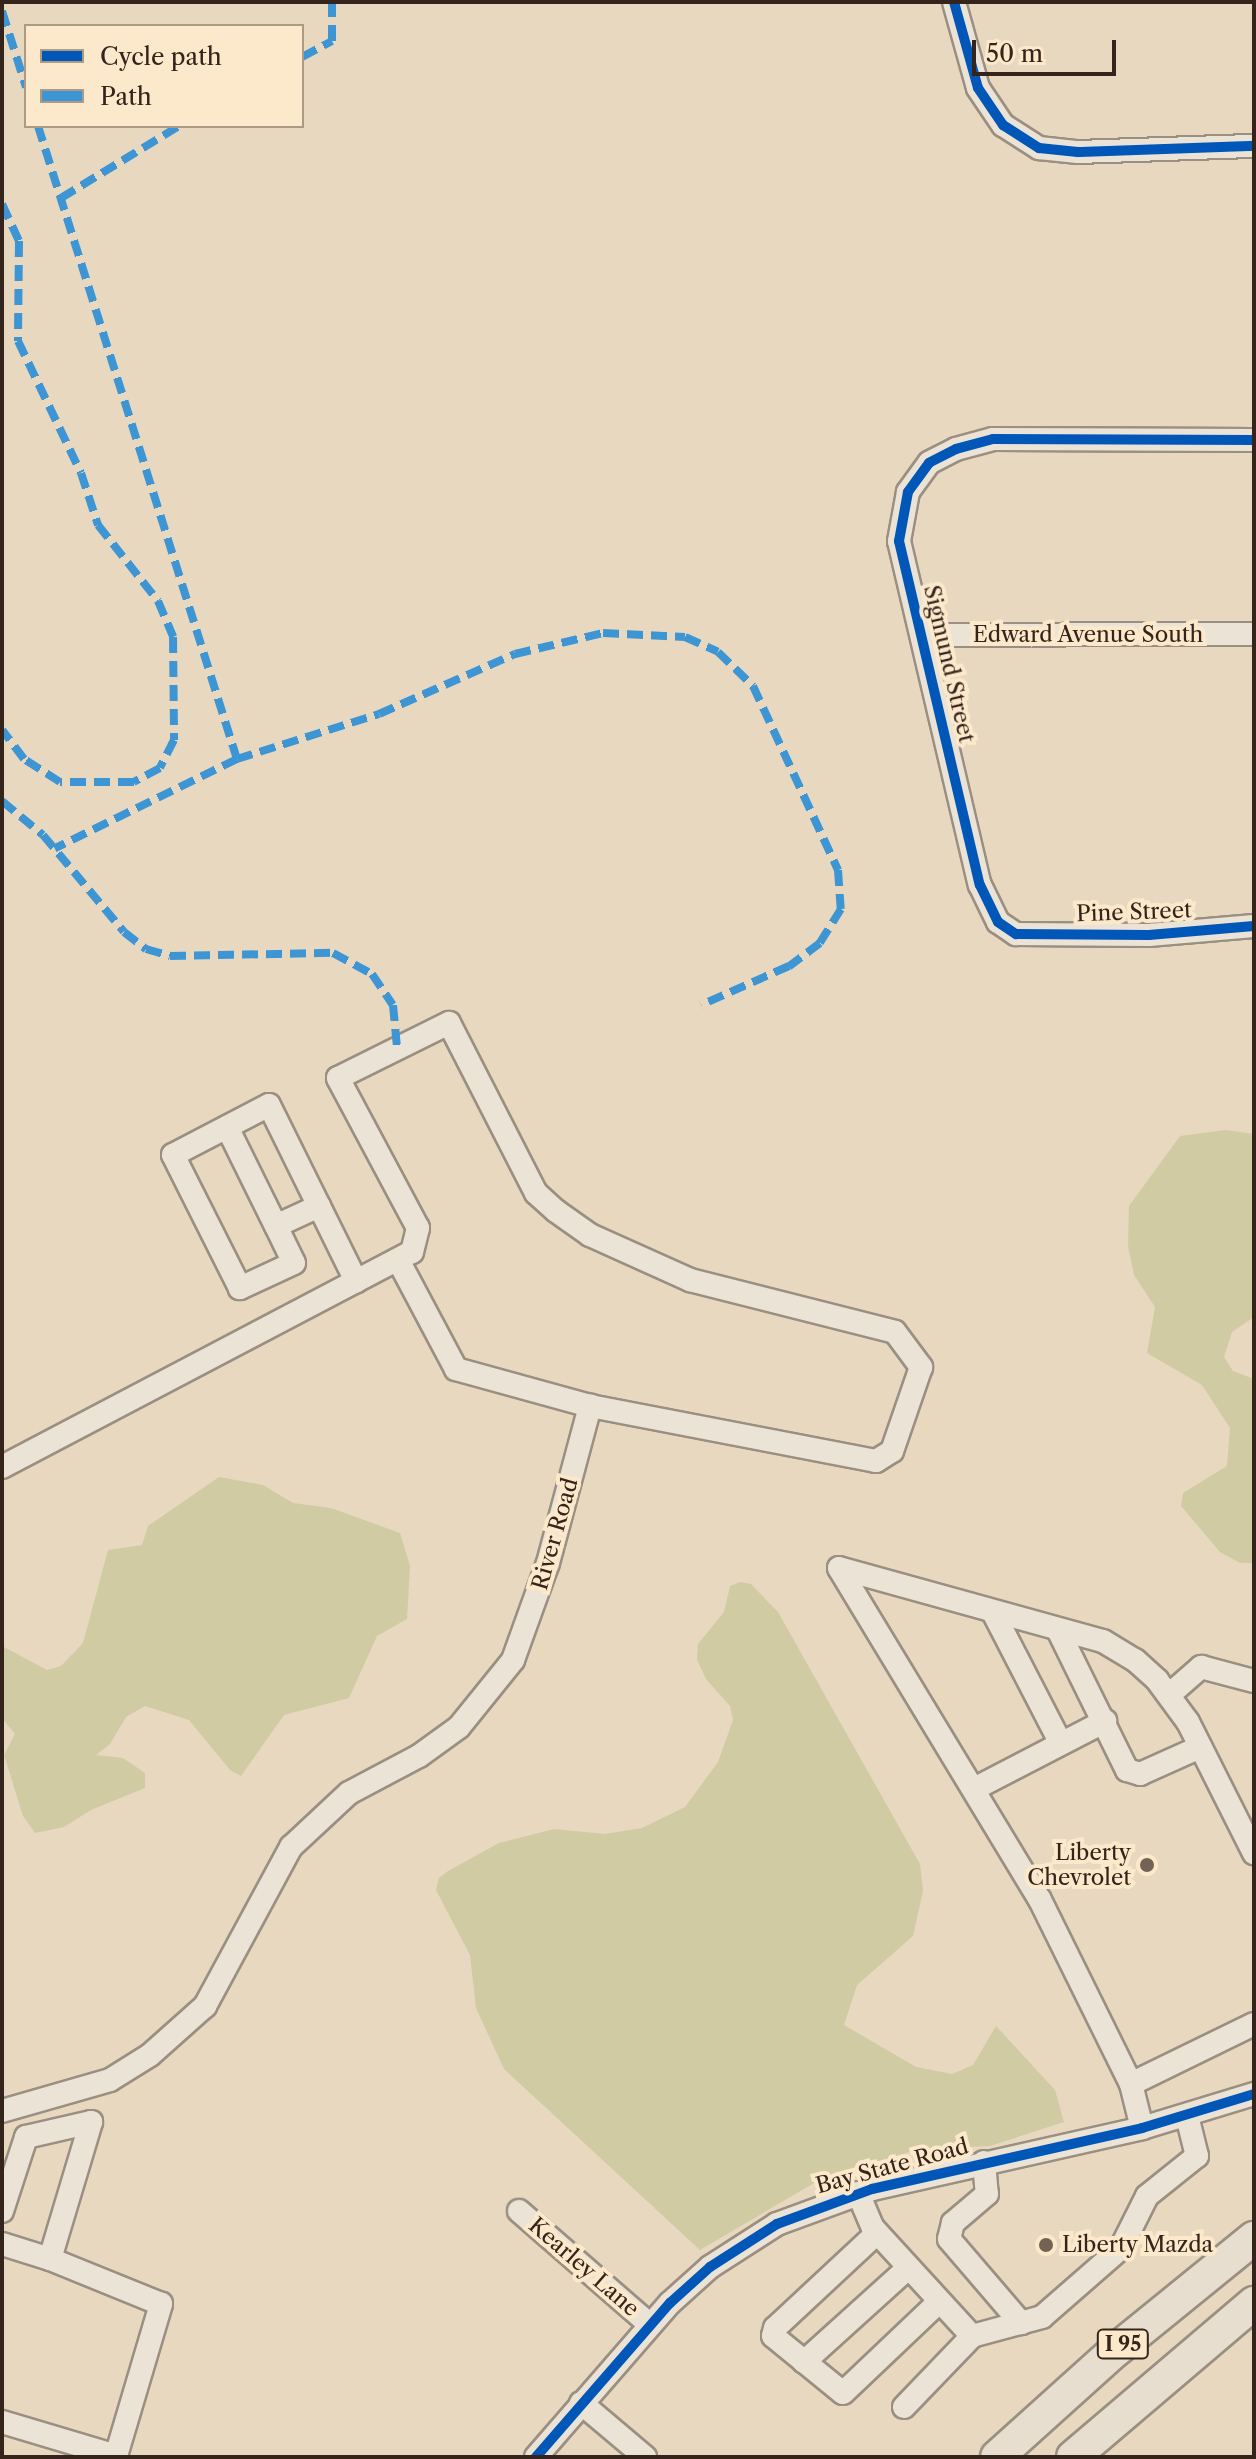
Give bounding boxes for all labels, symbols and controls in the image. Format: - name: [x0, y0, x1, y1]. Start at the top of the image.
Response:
- legend: [24, 24, 304, 128]
- scale bar: [976, 24, 1120, 74]
- text: 50 m: [986, 39, 1043, 68]
- text: Cycle path: [100, 42, 222, 71]
- text: Path: [100, 82, 152, 111]
- street label: Sigmund Street: [918, 583, 980, 745]
- street label: Edward Avenue South: [972, 622, 1204, 648]
- street label: Pine Street: [1076, 897, 1192, 927]
- street label: River Road: [526, 1475, 584, 1593]
- place label: Liberty Chevrolet: [1027, 1839, 1131, 1890]
- marker: Liberty Chevrolet: [1138, 1856, 1156, 1874]
- street label: Bay State Road: [813, 2133, 971, 2199]
- street label: Kearley Lane: [523, 2212, 645, 2322]
- place label: Liberty Mazda: [1062, 2232, 1214, 2258]
- marker: Liberty Mazda: [1037, 2236, 1055, 2254]
- road number: I 95: [1095, 2328, 1151, 2360]

